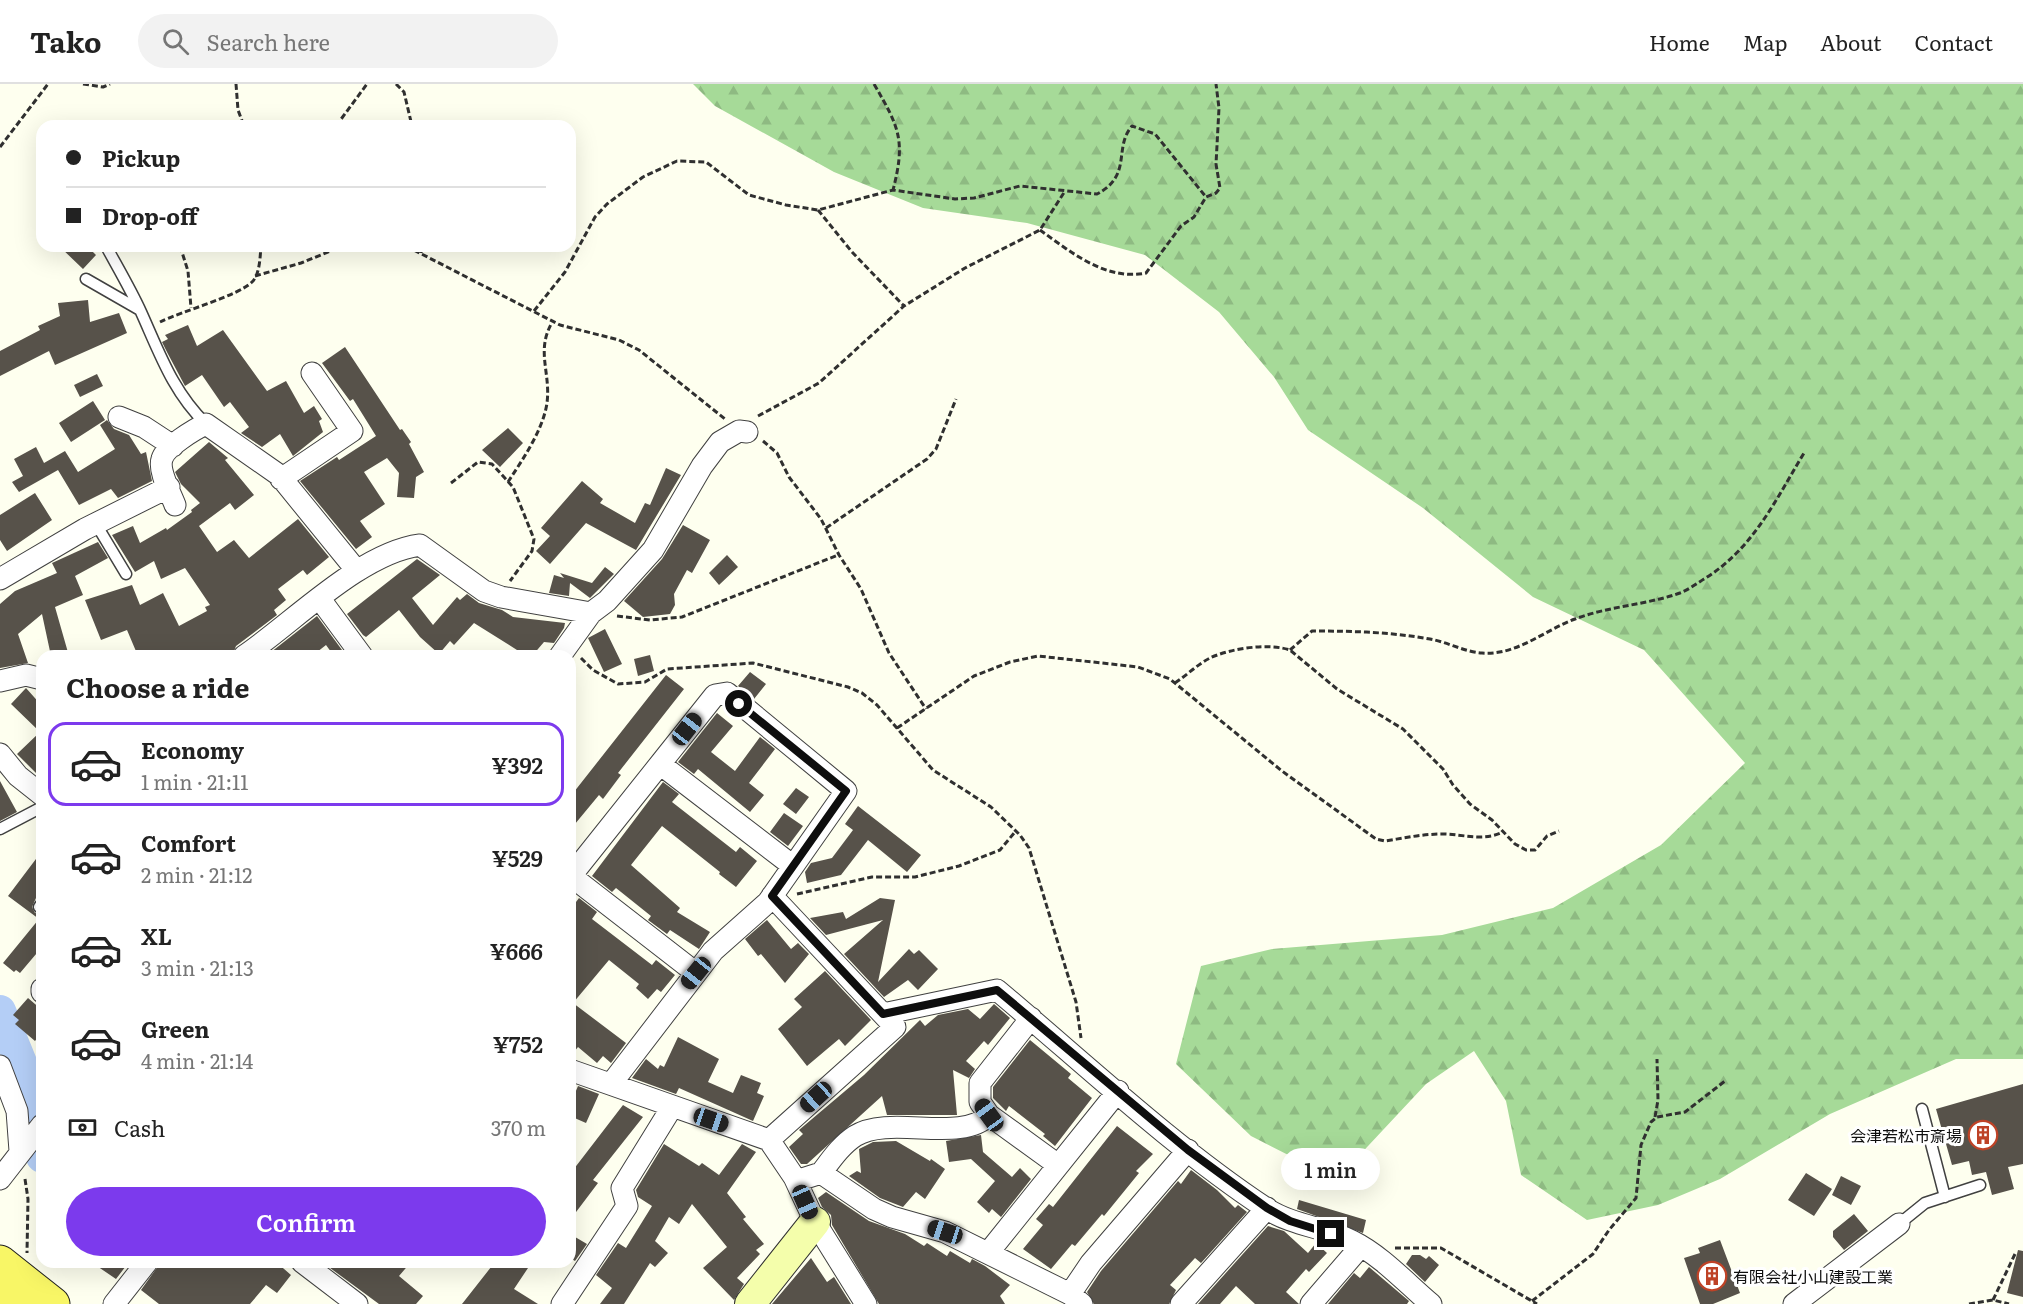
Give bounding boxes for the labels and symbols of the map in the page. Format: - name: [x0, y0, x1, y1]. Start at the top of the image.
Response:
- route start: [725, 690, 752, 717]
- car: [669, 709, 705, 749]
- car: [678, 953, 714, 993]
- car: [797, 1078, 835, 1116]
- car: [971, 1095, 1007, 1135]
- car: [691, 1106, 731, 1134]
- building icon: 会津若松市斎場: [1967, 1119, 1999, 1151]
- place label: 会津若松市斎場: [1850, 1123, 1962, 1147]
- callout: 1 min: [1282, 1147, 1380, 1189]
- car: [789, 1182, 821, 1222]
- car: [925, 1218, 965, 1246]
- route end: [1317, 1220, 1344, 1247]
- building icon: 有限会社小山建設工業: [1696, 1260, 1728, 1292]
- place label: 有限会社小山建設工業: [1733, 1264, 1893, 1288]

